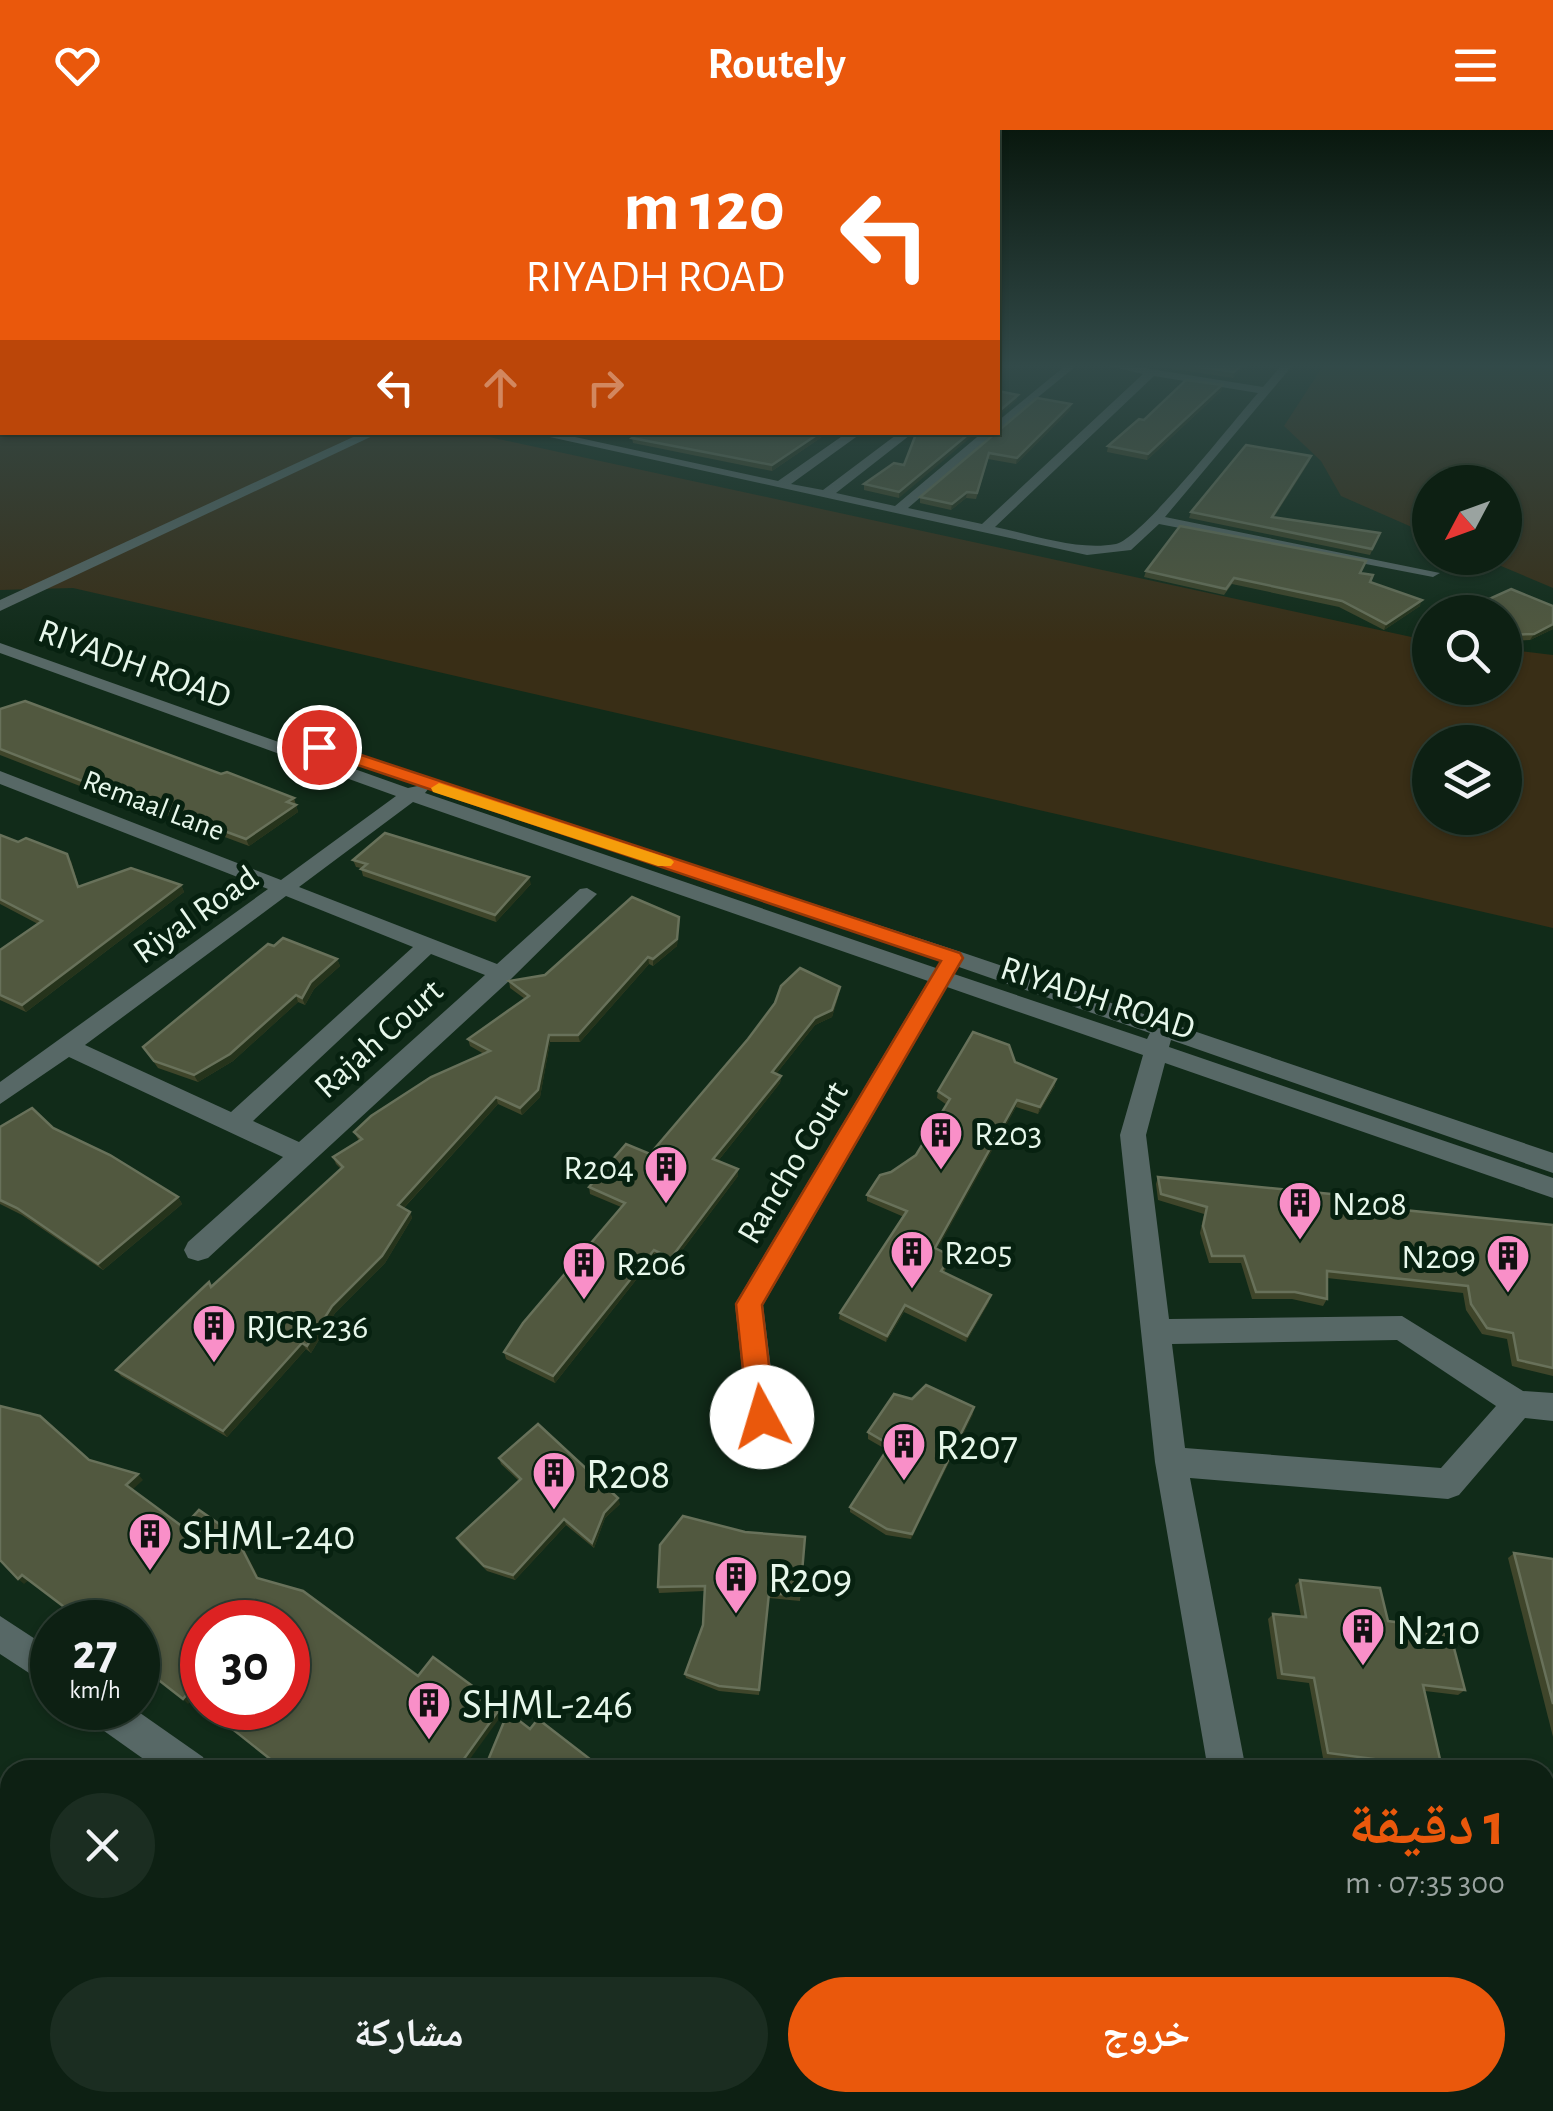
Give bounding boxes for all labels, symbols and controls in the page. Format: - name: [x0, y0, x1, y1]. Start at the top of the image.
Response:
- icon: heart: [50, 38, 105, 93]
- icon: menu: [1448, 38, 1503, 93]
- text: Routely: [707, 42, 846, 87]
- icon: left: [820, 170, 950, 300]
- text: 120 m: [623, 173, 785, 243]
- text: RIYADH ROAD: [526, 255, 785, 300]
- icon: left: [368, 360, 423, 415]
- icon: ahead: [473, 360, 528, 415]
- icon: right: [578, 360, 633, 415]
- north arrow: [1412, 465, 1522, 575]
- map controls: [1412, 465, 1522, 835]
- button: search: [1412, 595, 1522, 705]
- street label: RIYADH ROAD: [34, 613, 235, 715]
- pin: [277, 705, 362, 790]
- icon: arrive: [292, 720, 347, 775]
- button: layers: [1412, 725, 1522, 835]
- street label: Remaal Lane: [79, 765, 228, 847]
- street label: Riyal Road: [127, 860, 264, 970]
- street label: RIYADH ROAD: [996, 951, 1199, 1046]
- street label: Rajah Court: [308, 973, 450, 1105]
- street label: Rancho Court: [731, 1076, 855, 1250]
- building icon: R203: [918, 1110, 964, 1171]
- place label: R203: [974, 1117, 1042, 1152]
- building icon: R204: [643, 1144, 689, 1205]
- place label: R204: [563, 1151, 634, 1186]
- building icon: N208: [1277, 1180, 1323, 1241]
- place label: N208: [1332, 1187, 1407, 1222]
- building icon: R205: [889, 1229, 935, 1290]
- building icon: N209: [1485, 1233, 1531, 1294]
- place label: R205: [944, 1236, 1012, 1271]
- building icon: R206: [561, 1240, 607, 1301]
- place label: N209: [1401, 1240, 1476, 1275]
- place label: R206: [616, 1247, 686, 1282]
- building icon: RJCR-236: [191, 1303, 237, 1364]
- place label: RJCR-236: [246, 1310, 368, 1345]
- position arrow: [710, 1365, 814, 1469]
- building icon: R207: [881, 1421, 927, 1482]
- place label: R207: [936, 1425, 1018, 1467]
- building icon: R208: [531, 1450, 577, 1511]
- place label: R208: [586, 1454, 671, 1496]
- building icon: SHML-240: [127, 1511, 173, 1572]
- place label: SHML-240: [182, 1515, 356, 1557]
- building icon: R209: [713, 1554, 759, 1615]
- place label: R209: [768, 1558, 852, 1600]
- speed limit sign: 30: [180, 1600, 310, 1730]
- building icon: N210: [1340, 1606, 1386, 1667]
- place label: N210: [1396, 1610, 1480, 1652]
- text: 27: [72, 1628, 118, 1678]
- text: km/h: [69, 1678, 121, 1703]
- building icon: SHML-246: [406, 1680, 452, 1741]
- place label: SHML-246: [462, 1684, 633, 1726]
- button: close: [50, 1793, 155, 1898]
- text: 1 دقيقة: [1348, 1796, 1505, 1856]
- text: 300 m · 07:35: [1345, 1867, 1505, 1899]
- button: مشاركة: [50, 1977, 768, 2092]
- button: خروج: [788, 1977, 1505, 2092]

